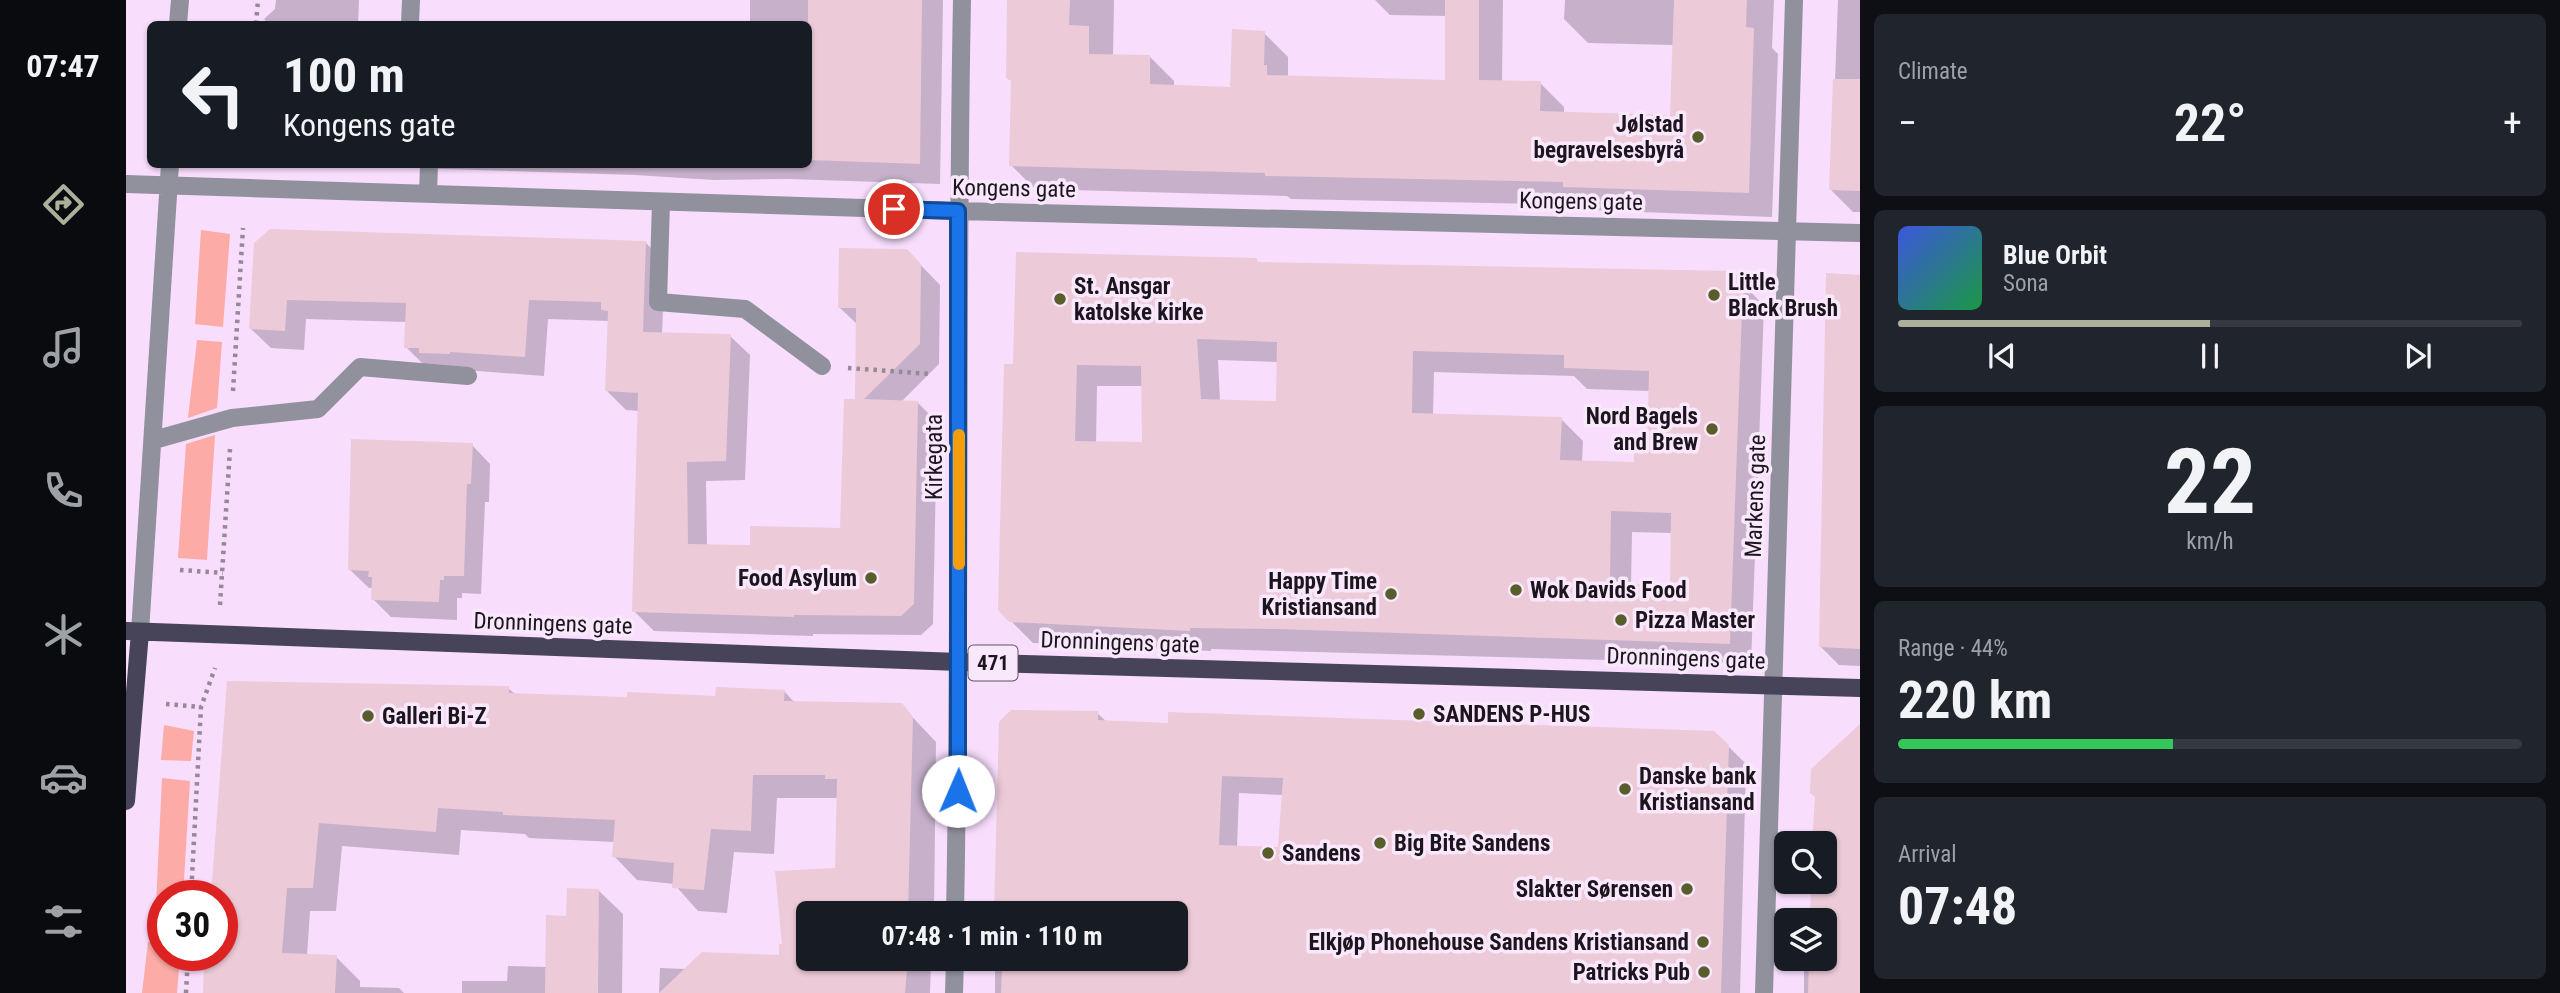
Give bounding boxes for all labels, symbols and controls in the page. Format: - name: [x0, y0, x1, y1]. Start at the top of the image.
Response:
- text: 07:47: [26, 47, 100, 85]
- text: 100 m: [283, 47, 405, 104]
- icon: left: [168, 49, 259, 140]
- text: Climate: [1898, 58, 1968, 85]
- text: 22°: [2174, 93, 2246, 154]
- text: −: [1898, 101, 1917, 145]
- text: +: [2503, 101, 2522, 145]
- text: Kongens gate: [283, 106, 455, 144]
- place label: Jølstad begravelsesbyrå: [1534, 111, 1684, 164]
- marker: Jølstad begravelsesbyrå: [1690, 129, 1706, 145]
- street label: Kongens gate: [952, 174, 1076, 203]
- pin: [864, 179, 924, 239]
- icon: directions: [39, 180, 88, 229]
- street label: Kongens gate: [1519, 187, 1643, 216]
- icon: arrive: [875, 190, 913, 228]
- text: Blue Orbit: [2003, 240, 2107, 270]
- place label: Little Black Brush: [1728, 269, 1838, 322]
- text: Sona: [2003, 270, 2049, 297]
- place label: St. Ansgar katolske kirke: [1074, 273, 1204, 326]
- marker: Little Black Brush: [1706, 287, 1722, 303]
- marker: St. Ansgar katolske kirke: [1052, 291, 1068, 307]
- icon: music: [39, 323, 88, 372]
- icon: previous: [1983, 337, 2021, 375]
- icon: pause: [2191, 337, 2229, 375]
- icon: next: [2399, 337, 2437, 375]
- place label: Nord Bagels and Brew: [1586, 403, 1698, 456]
- street label: Kirkegata: [921, 414, 948, 500]
- marker: Nord Bagels and Brew: [1704, 421, 1720, 437]
- text: 22: [2164, 429, 2256, 535]
- street label: Markens gate: [1740, 434, 1771, 558]
- icon: phone: [39, 466, 88, 515]
- text: km/h: [2186, 528, 2234, 555]
- place label: Food Asylum: [738, 565, 857, 592]
- place label: Happy Time Kristiansand: [1261, 568, 1377, 621]
- marker: Food Asylum: [863, 570, 879, 586]
- place label: Wok Davids Food: [1530, 577, 1687, 604]
- marker: Wok Davids Food: [1508, 582, 1524, 598]
- marker: Happy Time Kristiansand: [1383, 586, 1399, 602]
- street label: Dronningens gate: [473, 607, 633, 640]
- place label: Pizza Master: [1635, 607, 1756, 634]
- icon: climate: [39, 610, 88, 659]
- marker: Pizza Master: [1613, 612, 1629, 628]
- street label: Dronningens gate: [1040, 626, 1200, 659]
- text: Range · 44%: [1898, 635, 2008, 662]
- street label: Dronningens gate: [1606, 642, 1766, 675]
- road number: 471: [968, 646, 1018, 680]
- text: 220 km: [1898, 670, 2052, 731]
- place label: SANDENS P-HUS: [1433, 701, 1590, 728]
- place label: Galleri Bi-Z: [382, 703, 487, 730]
- marker: SANDENS P-HUS: [1411, 706, 1427, 722]
- marker: Galleri Bi-Z: [360, 708, 376, 724]
- icon: car: [39, 753, 88, 802]
- position arrow: [921, 754, 995, 828]
- place label: Danske bank Kristiansand: [1639, 763, 1757, 816]
- marker: Danske bank Kristiansand: [1617, 781, 1633, 797]
- place label: Big Bite Sandens: [1394, 830, 1550, 857]
- map controls: [1774, 831, 1837, 971]
- button: search: [1774, 831, 1837, 894]
- marker: Big Bite Sandens: [1372, 835, 1388, 851]
- place label: Sandens: [1282, 840, 1361, 867]
- text: Arrival: [1898, 841, 1957, 868]
- marker: Sandens: [1260, 845, 1276, 861]
- place label: Slakter Sørensen: [1516, 876, 1673, 903]
- text: 07:48: [1898, 876, 2017, 937]
- speed limit sign: 30: [147, 880, 238, 971]
- marker: Slakter Sørensen: [1679, 881, 1695, 897]
- icon: filters: [39, 897, 88, 946]
- button: layers: [1774, 908, 1837, 971]
- text: 07:48 · 1 min · 110 m: [882, 921, 1102, 951]
- place label: Elkjøp Phonehouse Sandens Kristiansand: [1309, 929, 1689, 956]
- marker: Elkjøp Phonehouse Sandens Kristiansand: [1695, 934, 1711, 950]
- place label: Patricks Pub: [1573, 959, 1690, 986]
- marker: Patricks Pub: [1696, 964, 1712, 980]

